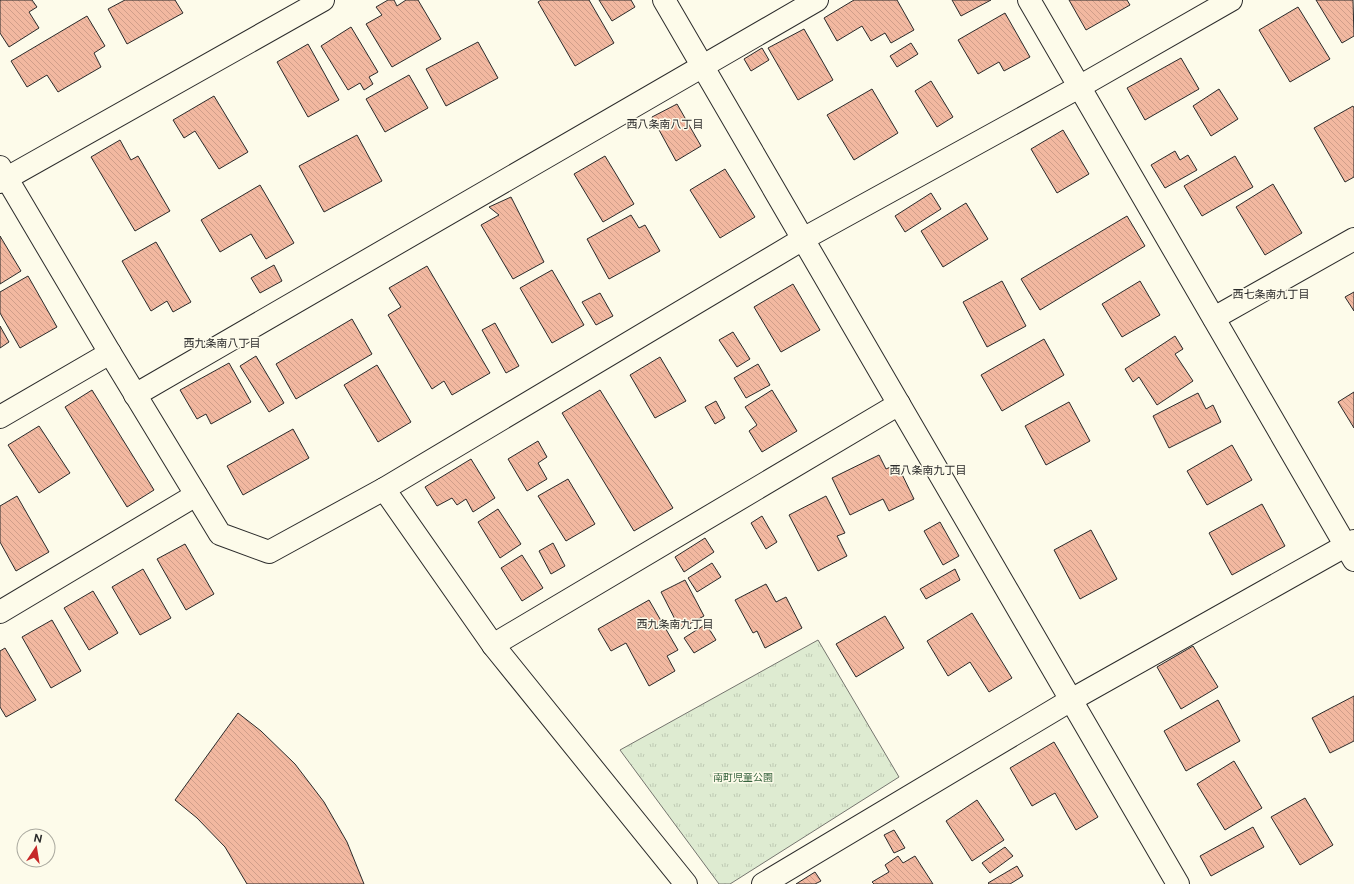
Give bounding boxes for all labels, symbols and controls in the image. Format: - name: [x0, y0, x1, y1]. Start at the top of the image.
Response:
- district label: 西八条南八丁目: [627, 118, 704, 130]
- district label: 西七条南九丁目: [1233, 288, 1310, 300]
- district label: 西九条南八丁目: [184, 337, 261, 349]
- district label: 西八条南九丁目: [890, 464, 967, 476]
- district label: 西九条南九丁目: [637, 618, 714, 630]
- park label: 南町児童公園: [713, 771, 773, 783]
- north arrow: [16, 828, 56, 868]
- text: N: [33, 831, 44, 845]

